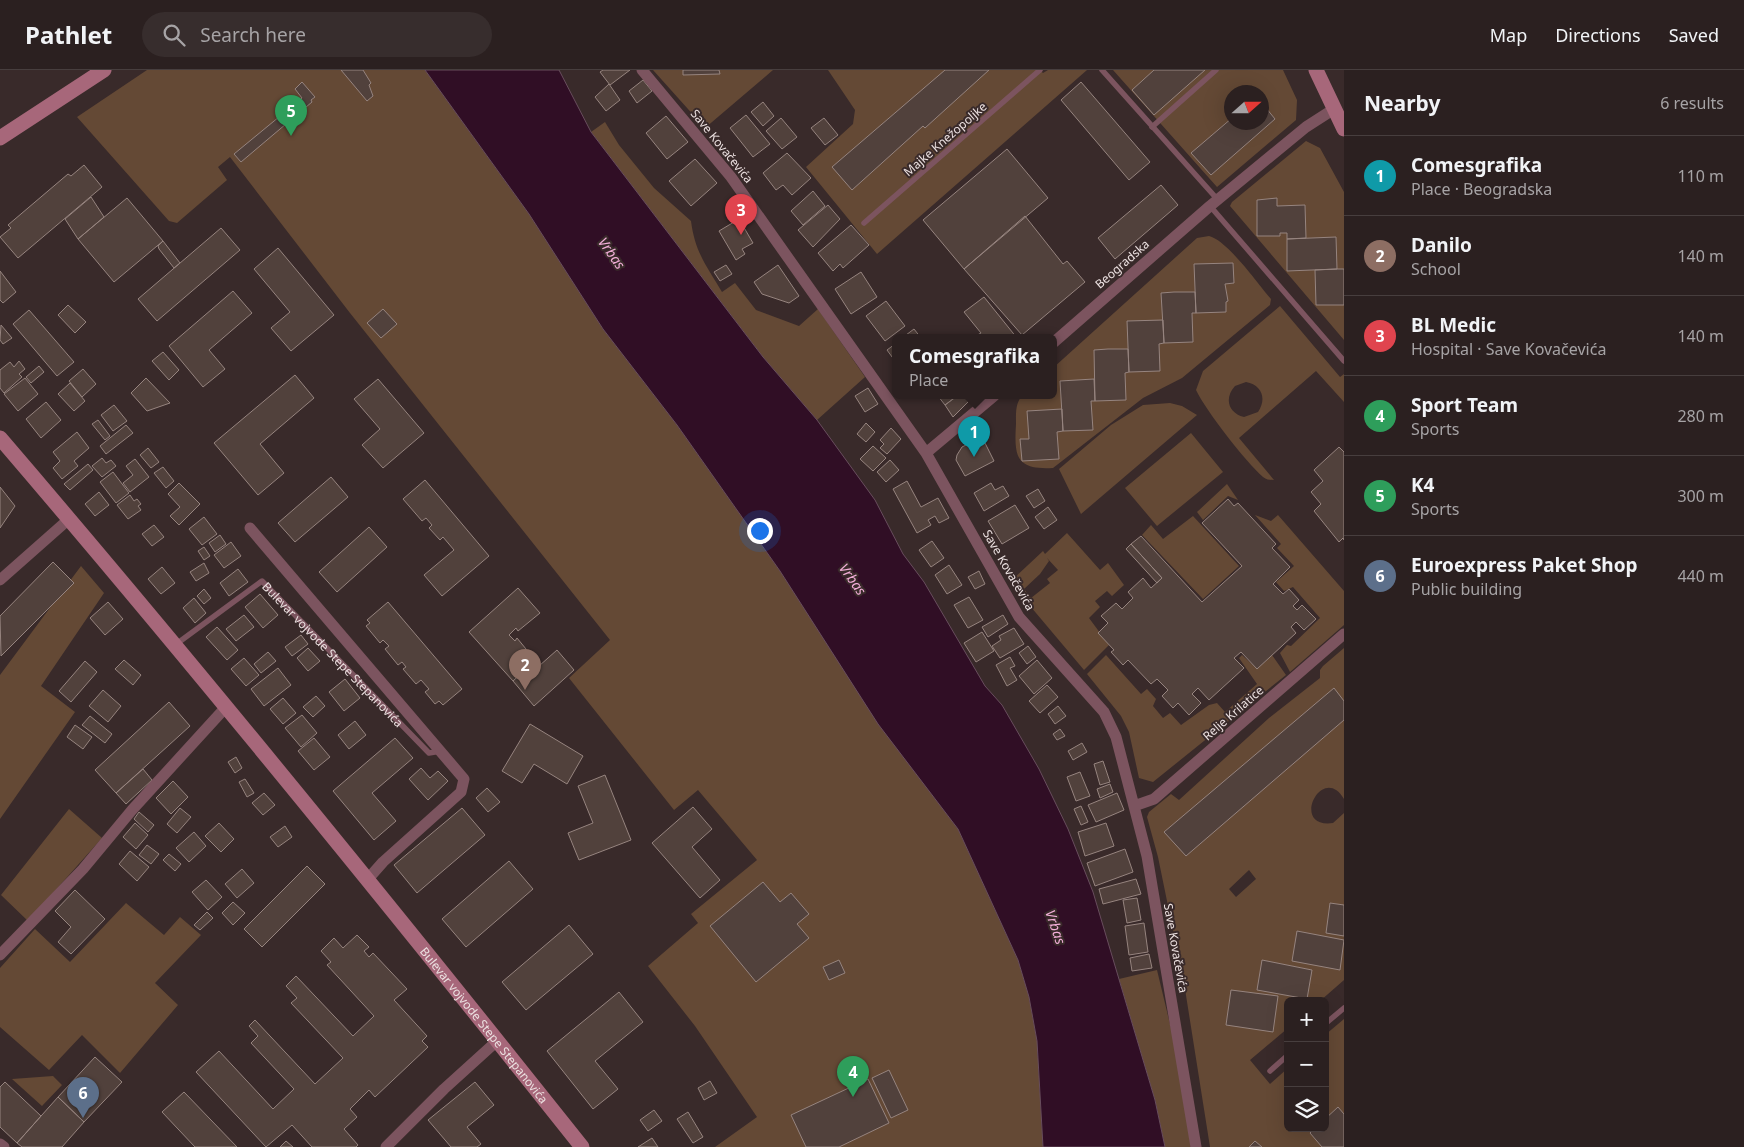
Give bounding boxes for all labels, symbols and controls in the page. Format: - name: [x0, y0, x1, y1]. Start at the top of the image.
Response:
- search box: [142, 12, 492, 57]
- text: Pathlet: [25, 18, 112, 51]
- icon: search: [160, 21, 188, 49]
- text: Search here: [200, 22, 306, 48]
- text: Map: [1490, 23, 1527, 47]
- text: Directions: [1555, 23, 1641, 47]
- text: Saved: [1669, 23, 1719, 47]
- north arrow: [1224, 85, 1269, 130]
- text: Nearby: [1364, 89, 1440, 117]
- text: 6 results: [1660, 92, 1724, 114]
- pin: 5: [275, 95, 307, 136]
- street label: Majke Knežopoljke: [900, 98, 991, 180]
- street label: Save Kovačevića: [687, 105, 757, 187]
- text: Comesgrafika: [1411, 152, 1542, 178]
- text: 1: [1375, 165, 1385, 187]
- text: 110 m: [1677, 165, 1724, 187]
- text: Place · Beogradska: [1411, 178, 1552, 200]
- pin: 3: [725, 194, 757, 235]
- text: Danilo: [1411, 232, 1472, 258]
- water label: Vrbas: [594, 233, 630, 273]
- street label: Beogradska: [1091, 236, 1153, 292]
- text: 2: [1375, 245, 1385, 267]
- text: 140 m: [1677, 245, 1724, 267]
- text: School: [1411, 258, 1461, 280]
- text: BL Medic: [1411, 312, 1496, 338]
- text: 3: [1375, 325, 1385, 347]
- text: 140 m: [1677, 325, 1724, 347]
- popup: [892, 334, 1057, 399]
- text: Hospital · Save Kovačevića: [1411, 338, 1606, 360]
- text: Comesgrafika: [909, 343, 1040, 369]
- text: Place: [909, 369, 948, 391]
- text: Sport Team: [1411, 392, 1518, 418]
- text: 4: [1375, 405, 1385, 427]
- text: 280 m: [1677, 405, 1724, 427]
- pin: 1: [958, 416, 990, 457]
- text: Sports: [1411, 418, 1459, 440]
- text: K4: [1411, 472, 1434, 498]
- text: 5: [1375, 485, 1385, 507]
- text: 300 m: [1677, 485, 1724, 507]
- text: Sports: [1411, 498, 1459, 520]
- your location: [747, 518, 773, 544]
- street label: Save Kovačevića: [979, 527, 1039, 613]
- text: Euroexpress Paket Shop: [1411, 552, 1638, 578]
- water label: Vrbas: [835, 559, 871, 599]
- text: 6: [1375, 565, 1385, 587]
- text: 440 m: [1677, 565, 1724, 587]
- street label: Bulevar vojvode Stepe Stepanovića: [259, 578, 407, 730]
- text: Public building: [1411, 578, 1522, 600]
- pin: 2: [509, 649, 541, 690]
- street label: Relje Krilatice: [1199, 682, 1267, 744]
- street label: Save Kovačevića: [1160, 902, 1192, 994]
- water label: Vrbas: [1041, 907, 1071, 947]
- street label: Bulevar vojvode Stepe Stepanovića: [416, 943, 552, 1107]
- map controls: [1284, 997, 1329, 1132]
- button: +: [1284, 997, 1329, 1042]
- button: −: [1284, 1042, 1329, 1087]
- pin: 4: [837, 1056, 869, 1097]
- pin: 6: [67, 1077, 99, 1118]
- button: layers: [1284, 1087, 1329, 1132]

